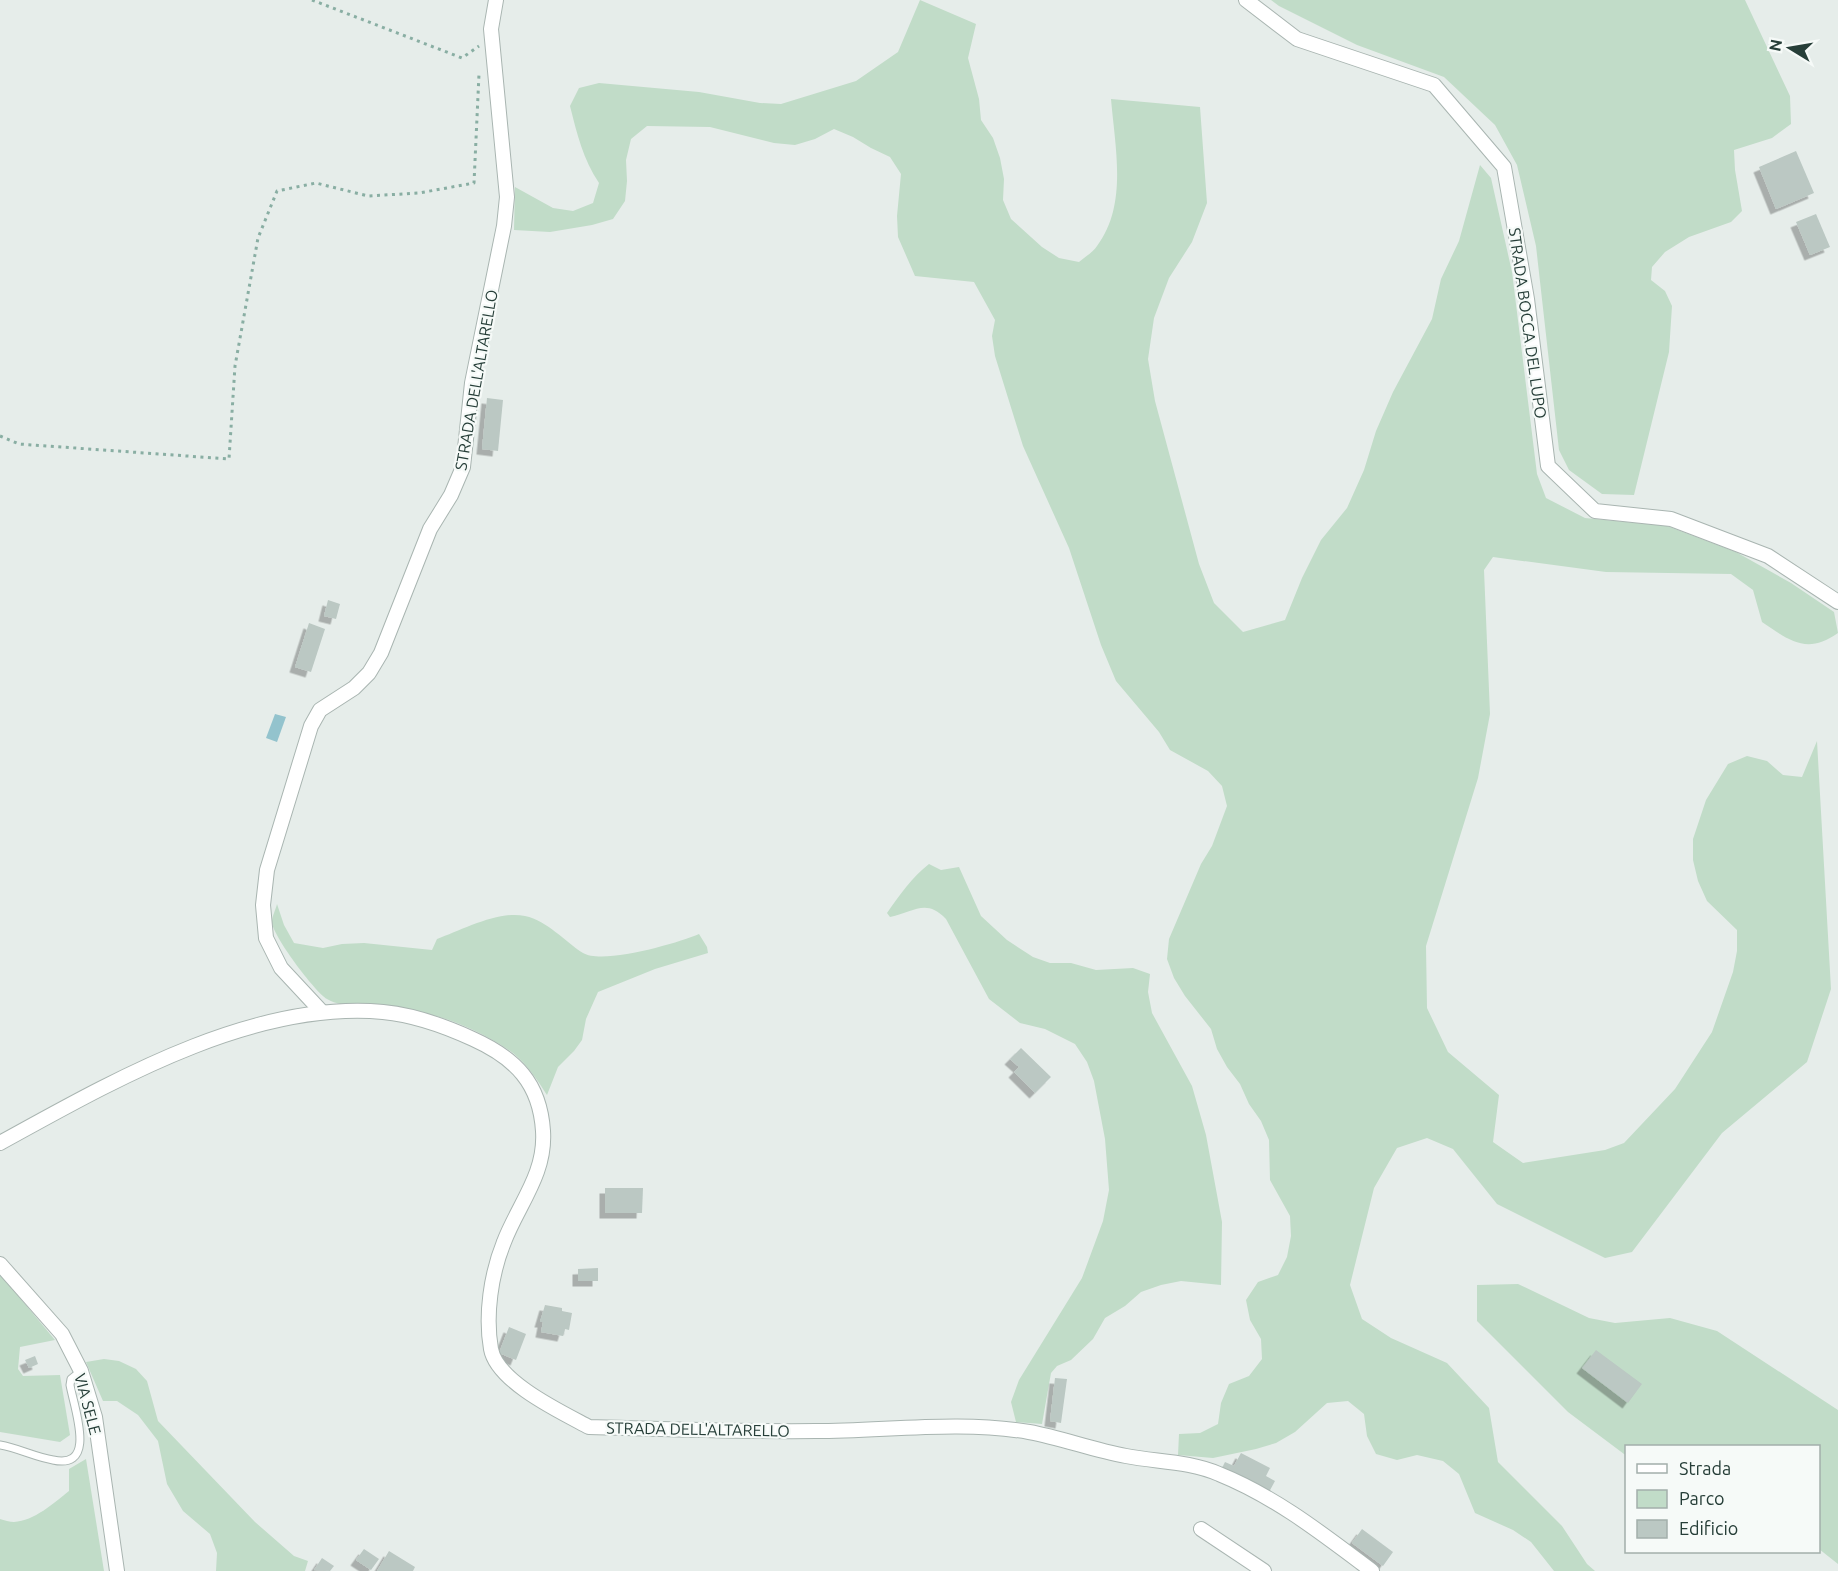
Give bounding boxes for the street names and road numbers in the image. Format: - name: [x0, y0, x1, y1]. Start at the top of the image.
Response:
- street label: STRADA BOCCA DEL LUPO: [1506, 226, 1550, 420]
- street label: STRADA DELL'ALTARELLO: [451, 288, 501, 472]
- street label: VIA SELE: [71, 1371, 105, 1437]
- street label: STRADA DELL'ALTARELLO: [606, 1418, 790, 1440]

